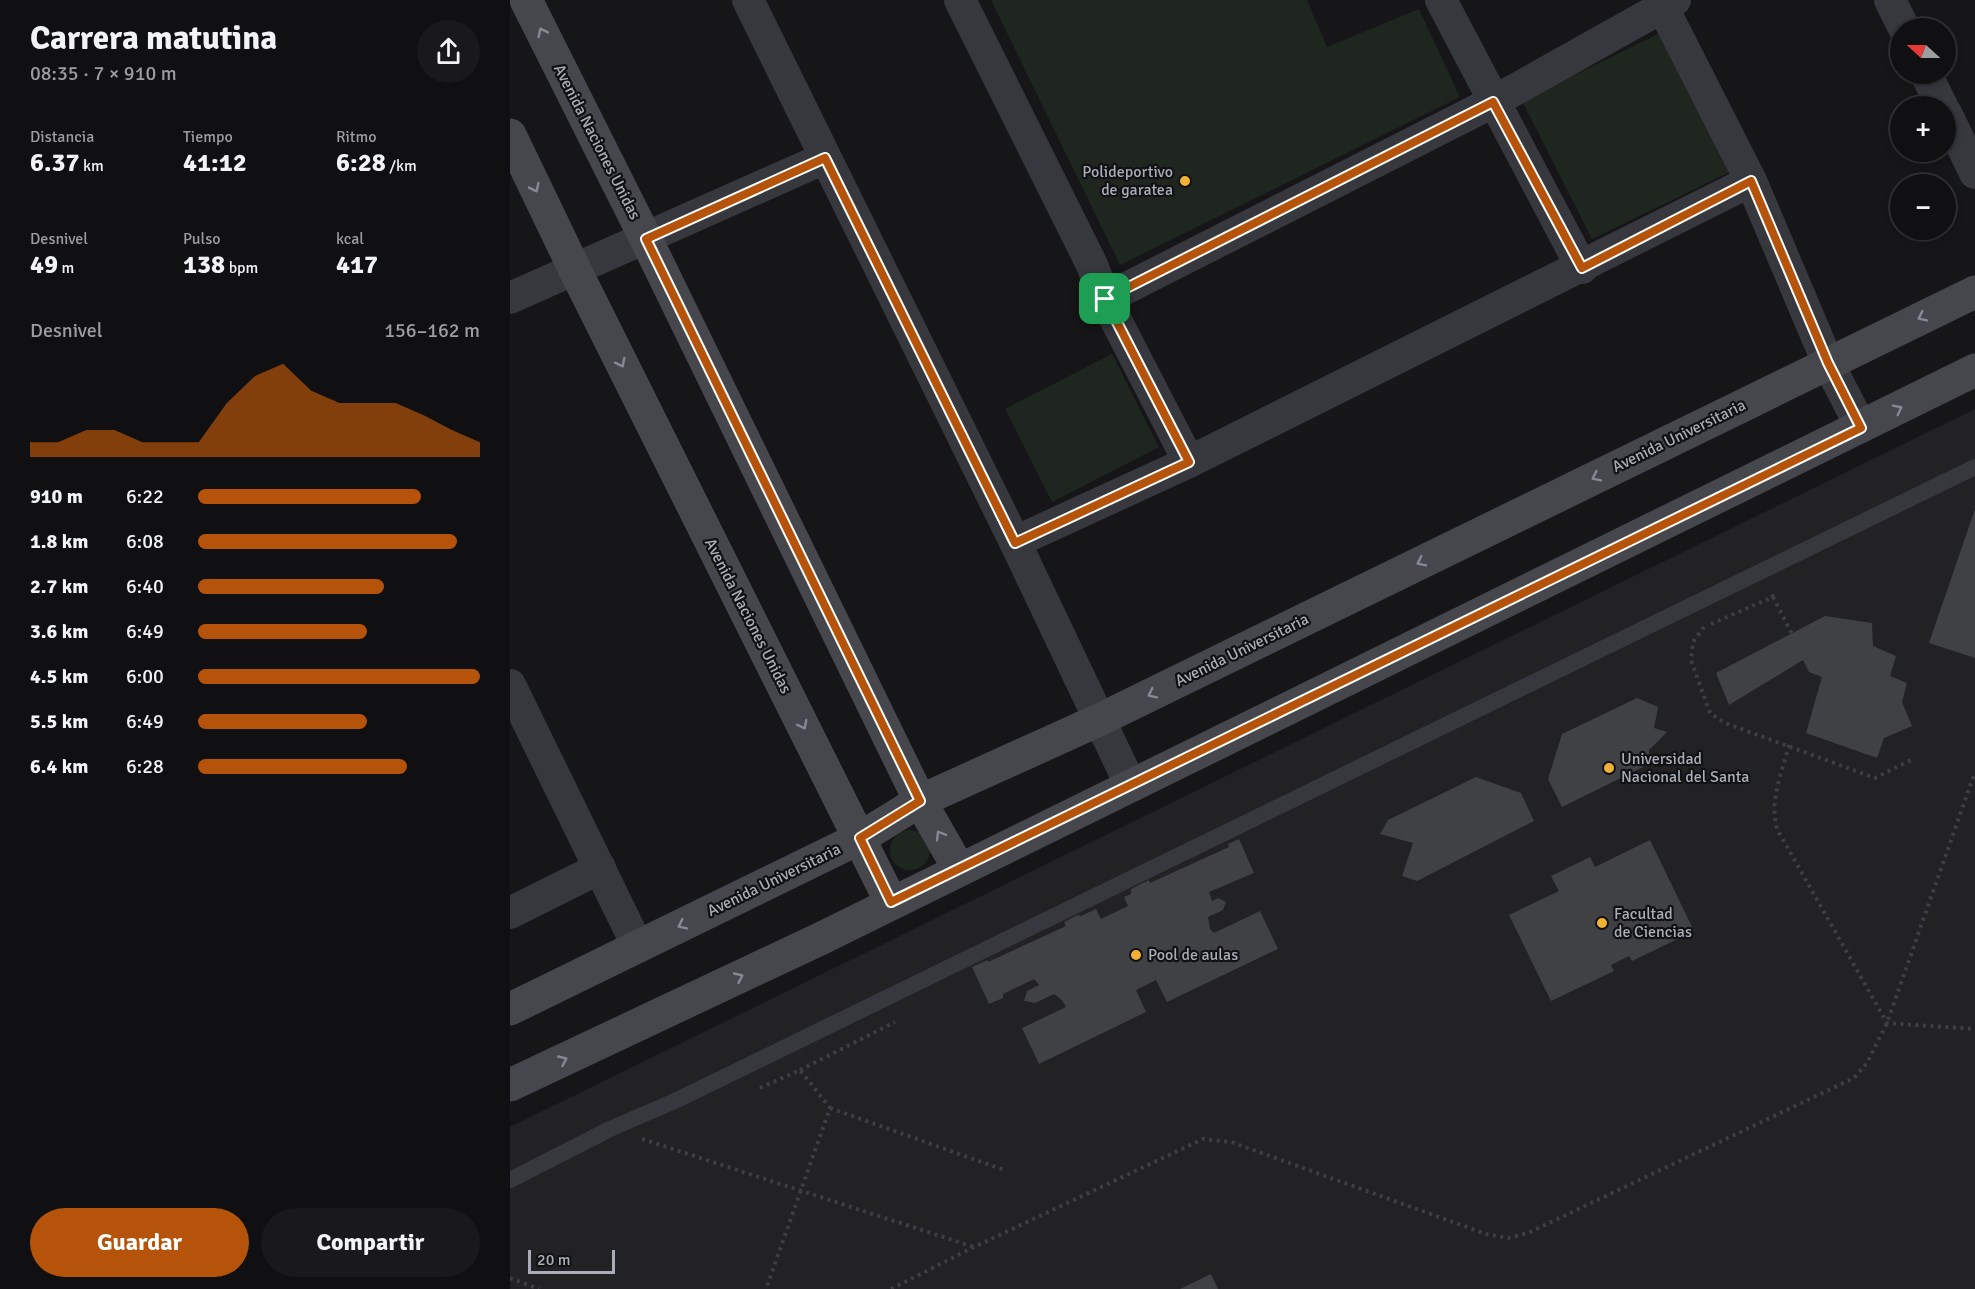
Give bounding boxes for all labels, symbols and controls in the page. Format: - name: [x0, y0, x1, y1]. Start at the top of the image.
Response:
- text: Carrera matutina: [30, 18, 277, 59]
- north arrow: [1890, 18, 1956, 84]
- map controls: [1890, 18, 1956, 240]
- button: share: [417, 20, 480, 83]
- one-way arrow: [538, 28, 550, 39]
- text: 08:35 · 7 × 910 m: [30, 61, 177, 86]
- street label: Avenida Naciones Unidas: [549, 61, 645, 223]
- button: +: [1890, 96, 1956, 162]
- text: Distancia: [30, 127, 94, 147]
- text: Tiempo: [183, 127, 233, 147]
- text: Ritmo: [336, 127, 377, 147]
- text: 6.37: [30, 147, 80, 179]
- text: 41:12: [183, 147, 247, 179]
- text: 6:28: [336, 147, 386, 179]
- text: km: [80, 156, 104, 176]
- text: /km: [386, 156, 417, 176]
- place label: Polideportivo de garatea: [1082, 162, 1173, 200]
- marker: Polideportivo de garatea: [1178, 174, 1192, 188]
- button: −: [1890, 174, 1956, 240]
- one-way arrow: [528, 182, 540, 193]
- text: Desnivel: [30, 229, 88, 249]
- text: Pulso: [183, 229, 221, 249]
- text: kcal: [336, 229, 364, 249]
- text: 49: [30, 249, 58, 281]
- text: 138: [183, 249, 225, 281]
- text: 417: [336, 249, 378, 281]
- text: m: [58, 258, 74, 278]
- text: bpm: [225, 258, 258, 278]
- pin: [1079, 273, 1130, 324]
- icon: arrive: [1088, 282, 1121, 315]
- one-way arrow: [1918, 310, 1929, 322]
- text: Desnivel: [30, 318, 103, 343]
- text: 156–162 m: [384, 318, 480, 343]
- one-way arrow: [614, 357, 626, 368]
- street label: Avenida Universitaria: [1609, 395, 1749, 477]
- one-way arrow: [1892, 405, 1902, 416]
- one-way arrow: [1592, 469, 1603, 481]
- text: 910 m: [30, 484, 83, 509]
- text: 6:22: [126, 484, 164, 509]
- text: 1.8 km: [30, 529, 88, 554]
- text: 6:08: [126, 529, 164, 554]
- street label: Avenida Naciones Unidas: [700, 535, 796, 697]
- one-way arrow: [1417, 555, 1428, 567]
- text: 2.7 km: [30, 574, 88, 599]
- text: 6:40: [126, 574, 164, 599]
- street label: Avenida Universitaria: [1172, 609, 1312, 691]
- text: 3.6 km: [30, 619, 88, 644]
- text: 6:49: [126, 619, 164, 644]
- text: 4.5 km: [30, 664, 88, 689]
- text: 6:00: [126, 664, 164, 689]
- one-way arrow: [1147, 687, 1158, 698]
- text: 5.5 km: [30, 709, 88, 734]
- text: 6:49: [126, 709, 164, 734]
- one-way arrow: [796, 719, 807, 729]
- place label: Universidad Nacional del Santa: [1621, 749, 1749, 787]
- text: 6.4 km: [30, 754, 88, 779]
- text: 6:28: [126, 754, 164, 779]
- marker: Universidad Nacional del Santa: [1602, 761, 1616, 775]
- one-way arrow: [935, 831, 947, 841]
- street label: Avenida Universitaria: [704, 839, 844, 921]
- place label: Facultad de Ciencias: [1614, 904, 1692, 942]
- marker: Facultad de Ciencias: [1595, 916, 1609, 930]
- one-way arrow: [677, 918, 688, 929]
- place label: Pool de aulas: [1148, 945, 1238, 965]
- marker: Pool de aulas: [1129, 948, 1143, 962]
- one-way arrow: [733, 972, 744, 984]
- one-way arrow: [556, 1055, 567, 1067]
- button: Guardar: [30, 1208, 249, 1277]
- button: Compartir: [261, 1208, 480, 1277]
- scale bar: [528, 1247, 615, 1274]
- text: 20 m: [537, 1250, 571, 1270]

